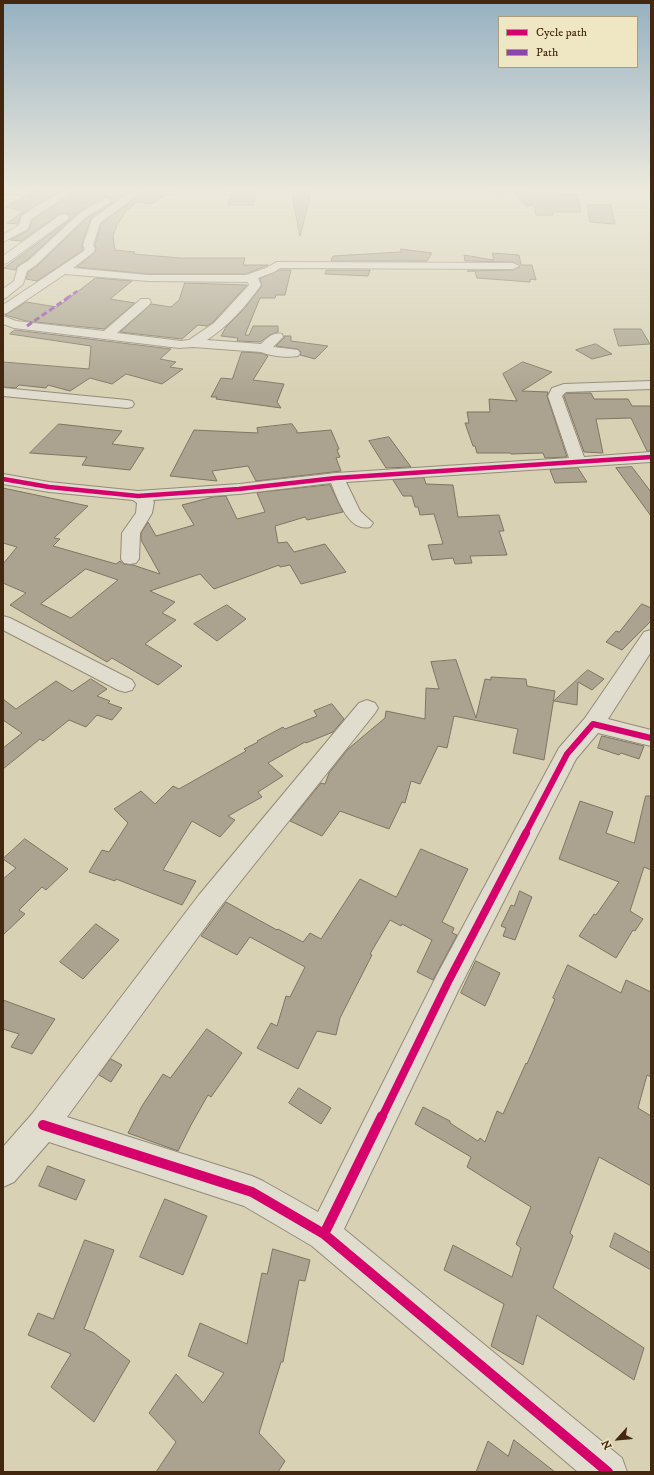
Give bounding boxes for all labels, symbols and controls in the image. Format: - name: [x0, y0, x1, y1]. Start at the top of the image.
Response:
- legend: [498, 16, 638, 68]
- text: Cycle path: [536, 25, 587, 40]
- text: Path: [536, 45, 558, 60]
- north arrow: [598, 1419, 638, 1459]
- text: N: [599, 1437, 616, 1452]

